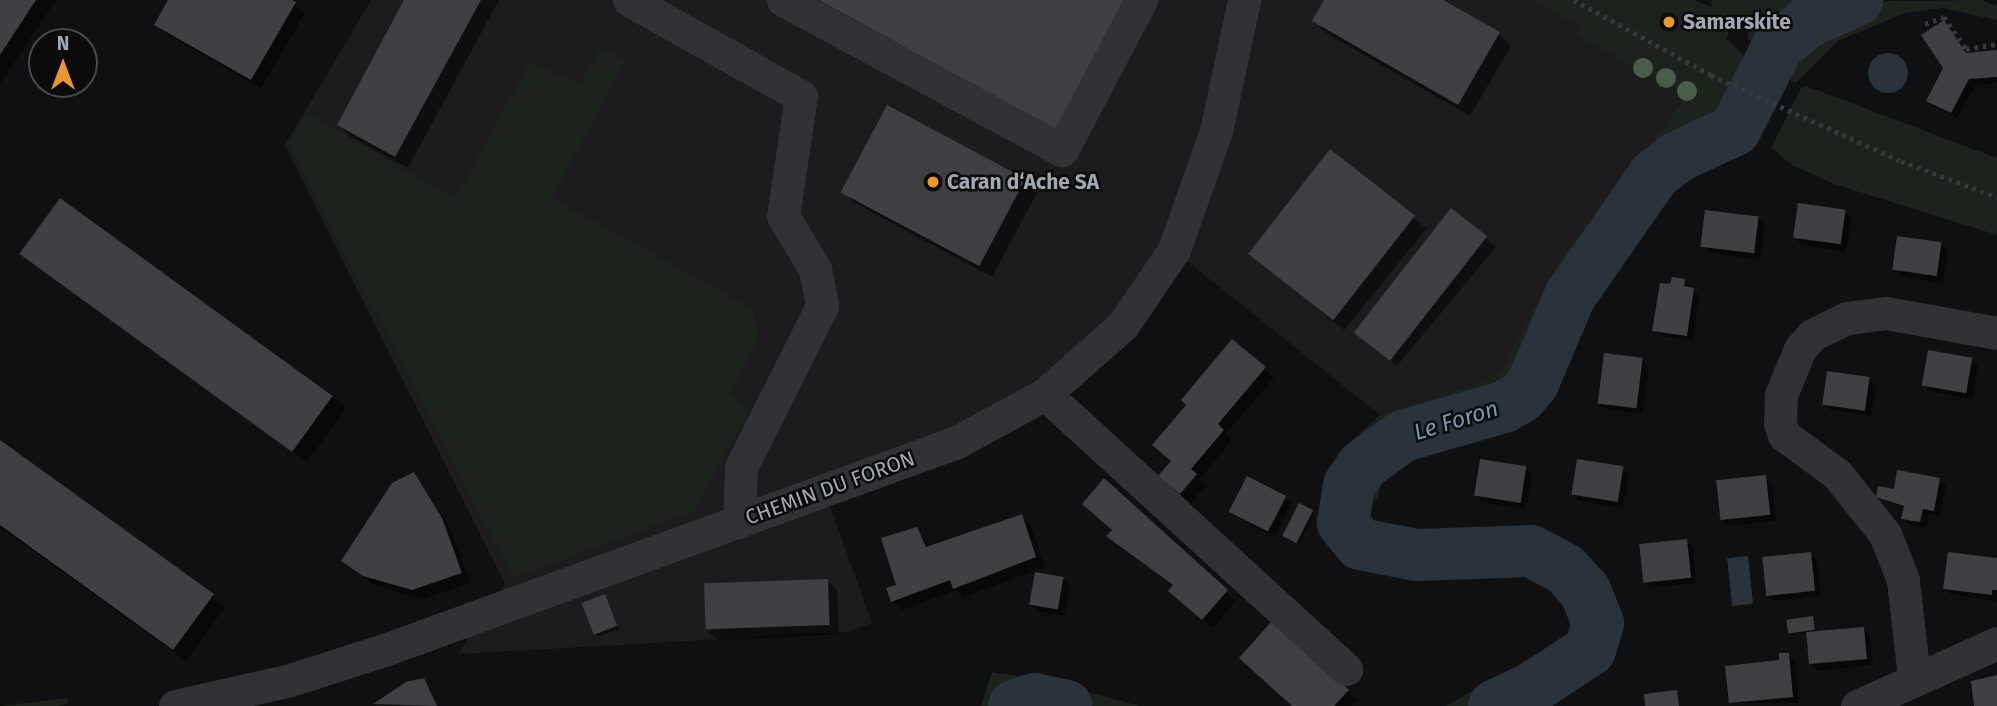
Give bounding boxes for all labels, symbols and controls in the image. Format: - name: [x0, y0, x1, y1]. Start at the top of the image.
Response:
- place label: Samarskite: [1683, 9, 1791, 35]
- marker: Samarskite: [1661, 14, 1677, 30]
- north arrow: [28, 28, 98, 98]
- text: N: [57, 32, 69, 55]
- place label: Caran d‘Ache SA: [947, 169, 1099, 195]
- marker: Caran d‘Ache SA: [925, 174, 941, 190]
- water label: Le Foron: [1410, 394, 1502, 446]
- street label: CHEMIN DU FORON: [742, 446, 918, 530]

